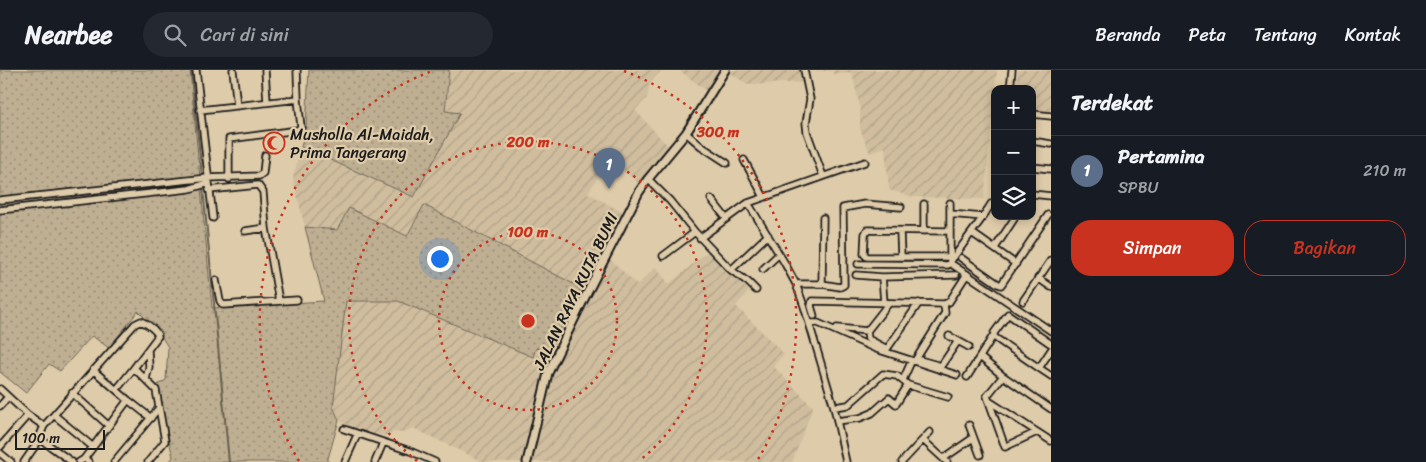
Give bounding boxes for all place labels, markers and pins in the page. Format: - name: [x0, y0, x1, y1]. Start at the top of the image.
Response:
- place label: Musholla Al-Maidah, Prima Tangerang: [290, 120, 434, 167]
- mosque icon: Musholla Al-Maidah, Prima Tangerang: [262, 131, 286, 155]
- pin: 1: [593, 148, 625, 189]
- centre of rings: [519, 312, 537, 330]

